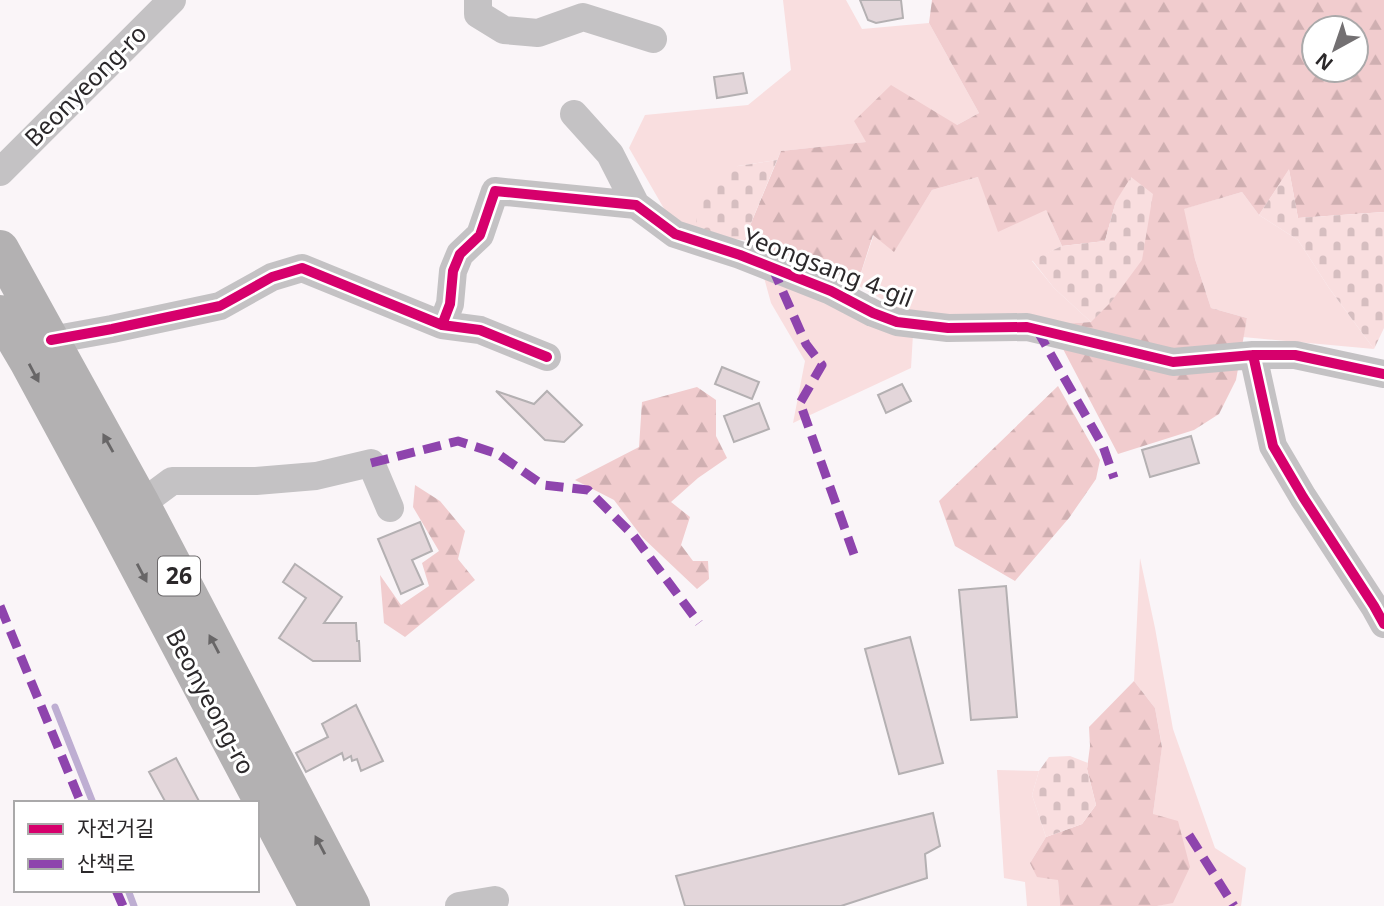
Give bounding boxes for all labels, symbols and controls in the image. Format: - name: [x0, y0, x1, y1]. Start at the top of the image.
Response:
- north arrow: [1300, 14, 1370, 84]
- street label: Beonyeong-ro: [17, 17, 153, 153]
- text: N: [1310, 47, 1338, 77]
- street label: Yeongsang 4-gil: [739, 219, 918, 314]
- one-way arrow: [28, 363, 40, 383]
- one-way arrow: [102, 433, 114, 453]
- road number: 26: [158, 556, 200, 596]
- one-way arrow: [136, 563, 148, 583]
- street label: Beonyeong-ro: [159, 623, 263, 780]
- one-way arrow: [209, 634, 220, 654]
- legend: [14, 801, 259, 892]
- text: 자전거길: [77, 814, 154, 842]
- one-way arrow: [314, 835, 326, 855]
- text: 산책로: [77, 849, 135, 877]

